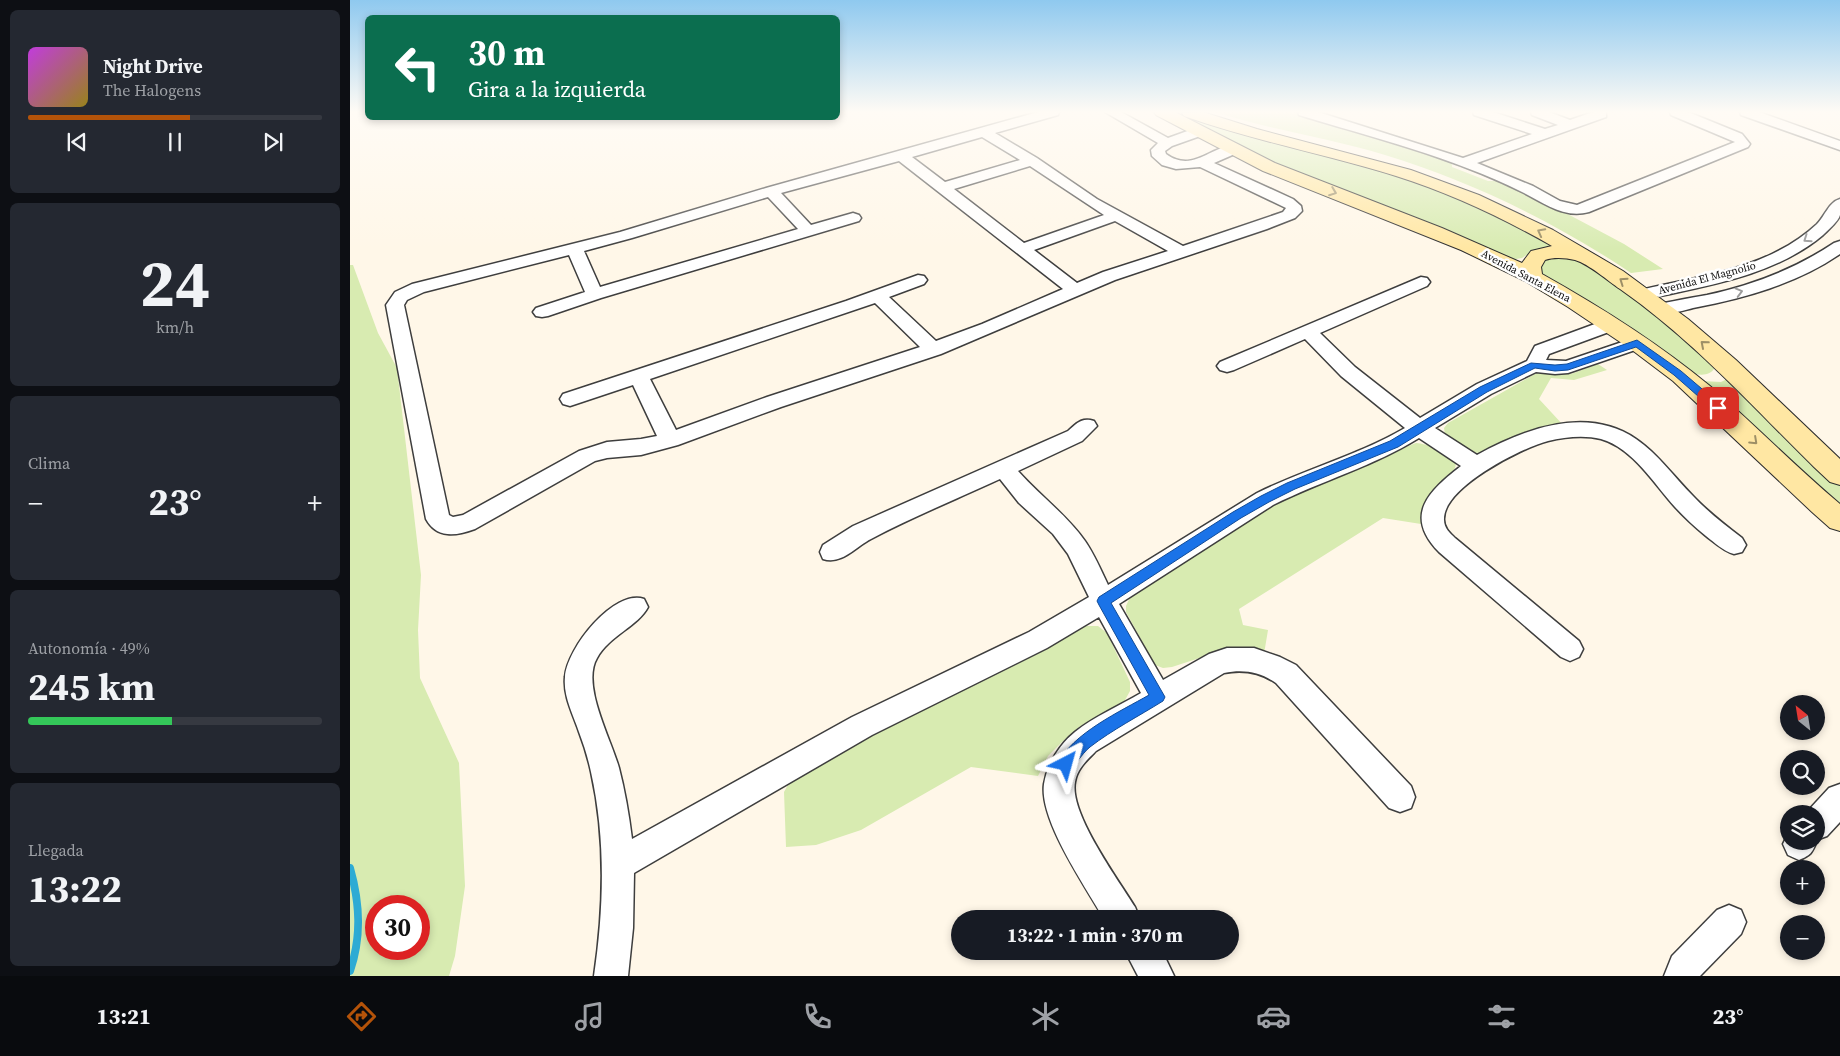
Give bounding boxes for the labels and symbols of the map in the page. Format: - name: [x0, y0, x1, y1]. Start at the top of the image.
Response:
- one-way arrow: [1328, 186, 1336, 196]
- one-way arrow: [1538, 228, 1547, 238]
- one-way arrow: [1803, 233, 1813, 242]
- street label: Avenida Santa Elena: [1479, 246, 1574, 306]
- street label: Avenida El Magnolio: [1657, 258, 1757, 298]
- one-way arrow: [1619, 278, 1629, 287]
- one-way arrow: [1734, 287, 1742, 297]
- one-way arrow: [1701, 341, 1710, 350]
- pin: [1697, 387, 1739, 429]
- one-way arrow: [1749, 435, 1758, 444]
- north arrow: [1780, 695, 1825, 740]
- position arrow: [1039, 737, 1091, 789]
- speed limit sign: 30: [365, 895, 430, 960]

